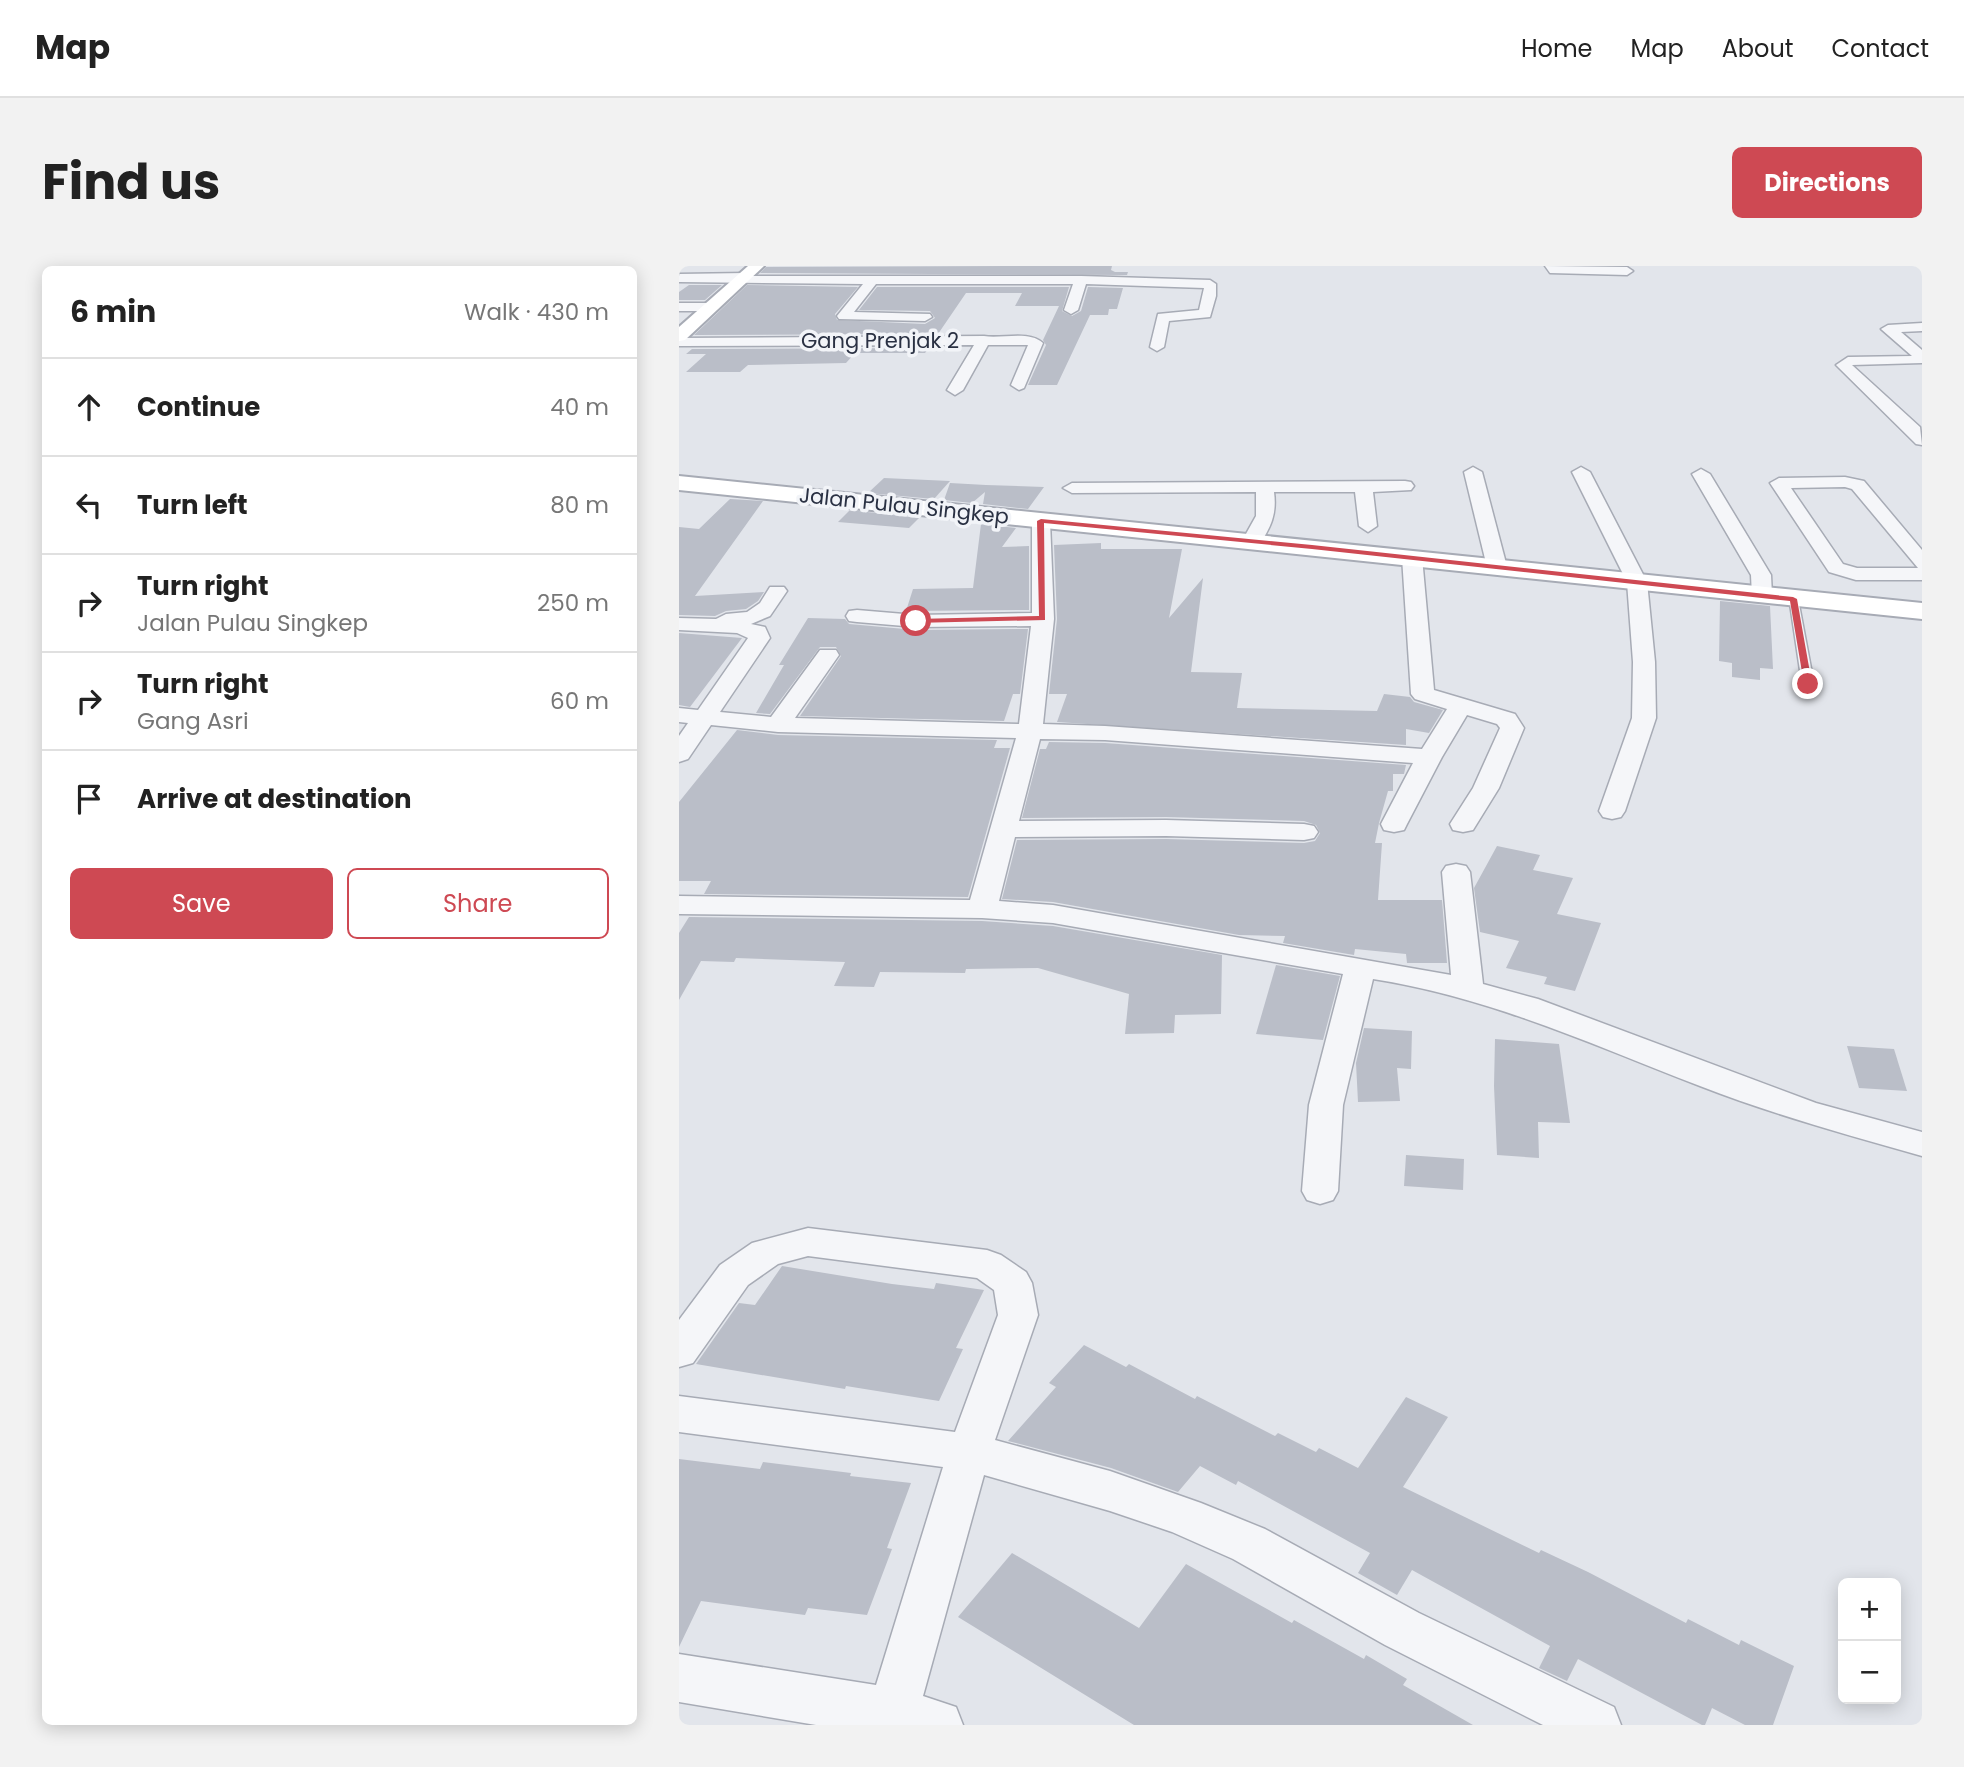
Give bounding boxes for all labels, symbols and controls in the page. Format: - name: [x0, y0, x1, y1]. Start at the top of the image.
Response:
- text: Map: [35, 24, 110, 71]
- text: Home: [1521, 32, 1593, 65]
- text: Map: [1631, 32, 1684, 65]
- text: About: [1722, 32, 1793, 65]
- text: Contact: [1831, 32, 1929, 65]
- button: Directions: [1732, 147, 1922, 218]
- text: Find us: [42, 148, 220, 216]
- text: 6 min: [70, 290, 156, 333]
- text: Walk · 430 m: [464, 296, 609, 328]
- street label: Gang Prenjak 2: [801, 326, 959, 355]
- icon: ahead: [70, 388, 108, 426]
- text: Continue: [137, 389, 260, 425]
- text: 40 m: [550, 391, 609, 423]
- street label: Jalan Pulau Singkep: [798, 480, 1010, 531]
- icon: left: [70, 486, 108, 524]
- text: Turn left: [137, 487, 248, 523]
- text: 80 m: [550, 489, 609, 521]
- text: Turn right: [137, 568, 269, 604]
- icon: right: [70, 584, 108, 622]
- text: 250 m: [537, 587, 609, 619]
- route start: [900, 605, 931, 636]
- text: Jalan Pulau Singkep: [137, 607, 368, 639]
- text: Turn right: [137, 666, 269, 702]
- route end: [1792, 668, 1823, 699]
- icon: right: [70, 682, 108, 720]
- text: 60 m: [550, 685, 609, 717]
- text: Gang Asri: [137, 705, 249, 737]
- icon: arrive: [70, 780, 108, 818]
- text: Arrive at destination: [137, 781, 412, 817]
- button: Save: [70, 868, 333, 939]
- button: Share: [347, 868, 609, 939]
- map controls: [1838, 1578, 1901, 1704]
- button: +: [1838, 1578, 1901, 1641]
- button: −: [1838, 1641, 1901, 1704]

